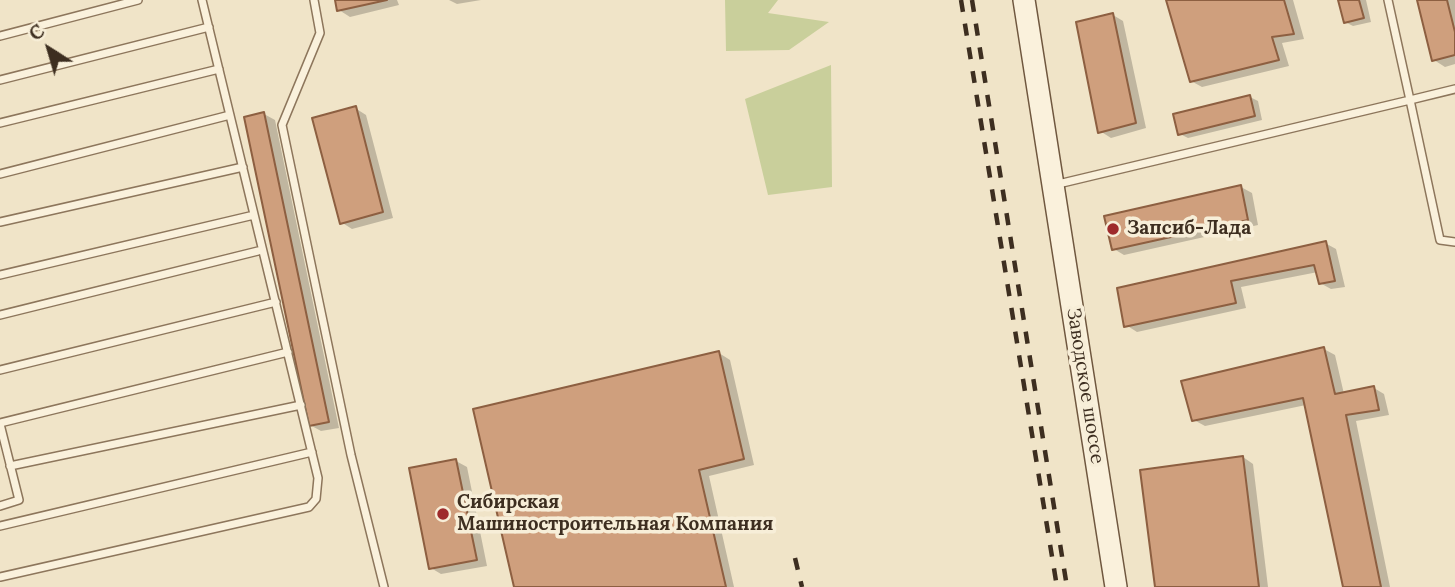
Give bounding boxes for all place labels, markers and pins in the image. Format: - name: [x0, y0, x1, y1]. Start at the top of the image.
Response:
- place label: Запсиб-Лада: [1127, 218, 1251, 240]
- marker: Запсиб-Лада: [1105, 221, 1121, 237]
- place label: Сибирская Машиностроительная Компания: [457, 492, 773, 536]
- marker: Сибирская Машиностроительная Компания: [435, 506, 451, 522]

